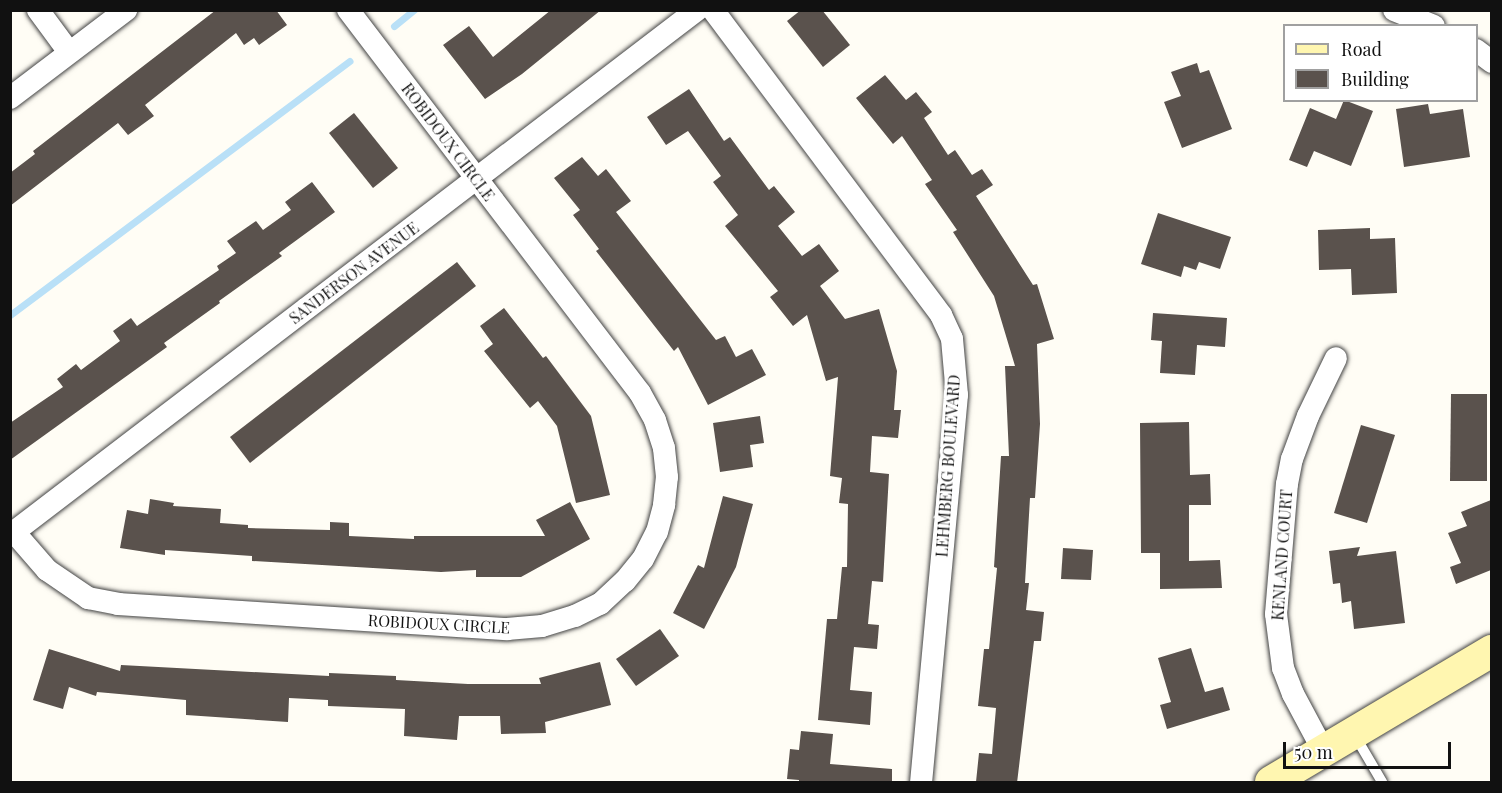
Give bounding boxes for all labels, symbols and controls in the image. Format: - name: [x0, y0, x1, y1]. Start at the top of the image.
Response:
- legend: [1283, 24, 1478, 102]
- text: Road: [1341, 37, 1382, 61]
- text: Building: [1341, 67, 1409, 91]
- street label: ROBIDOUX CIRCLE: [397, 79, 499, 205]
- street label: SANDERSON AVENUE: [285, 218, 423, 328]
- street label: LEHMBERG BOULEVARD: [932, 374, 964, 558]
- street label: KENLAND COURT: [1268, 489, 1296, 621]
- street label: ROBIDOUX CIRCLE: [367, 611, 511, 637]
- scale bar: [1286, 730, 1454, 768]
- text: 50 m: [1294, 740, 1333, 764]

